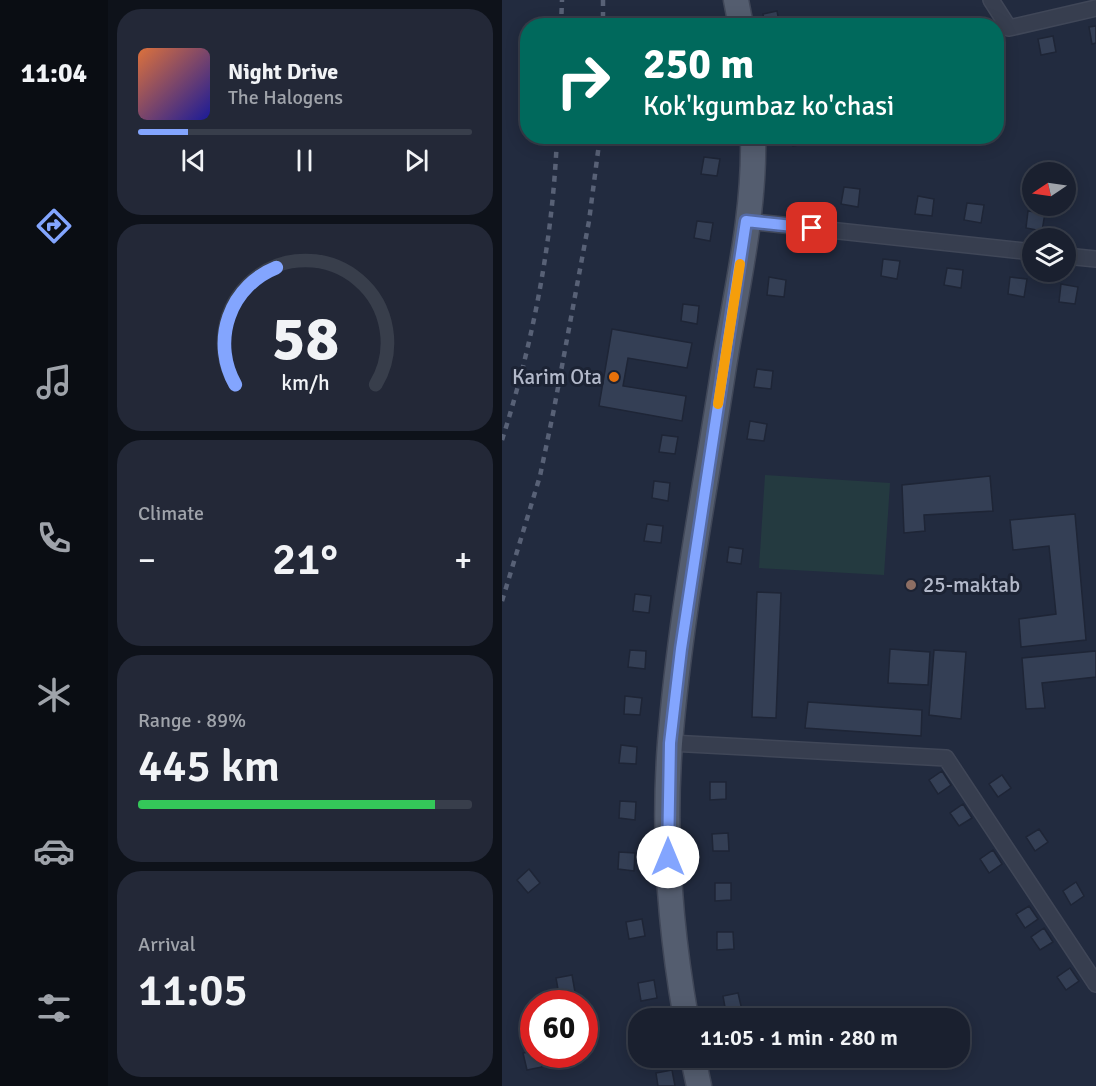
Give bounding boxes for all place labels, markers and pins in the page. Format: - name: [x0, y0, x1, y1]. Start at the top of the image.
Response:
- pin: [786, 202, 837, 253]
- place label: Karim Ota: [512, 364, 602, 390]
- marker: Karim Ota: [607, 370, 621, 384]
- place label: 25-maktab: [923, 572, 1020, 598]
- marker: 25-maktab: [904, 578, 918, 592]

